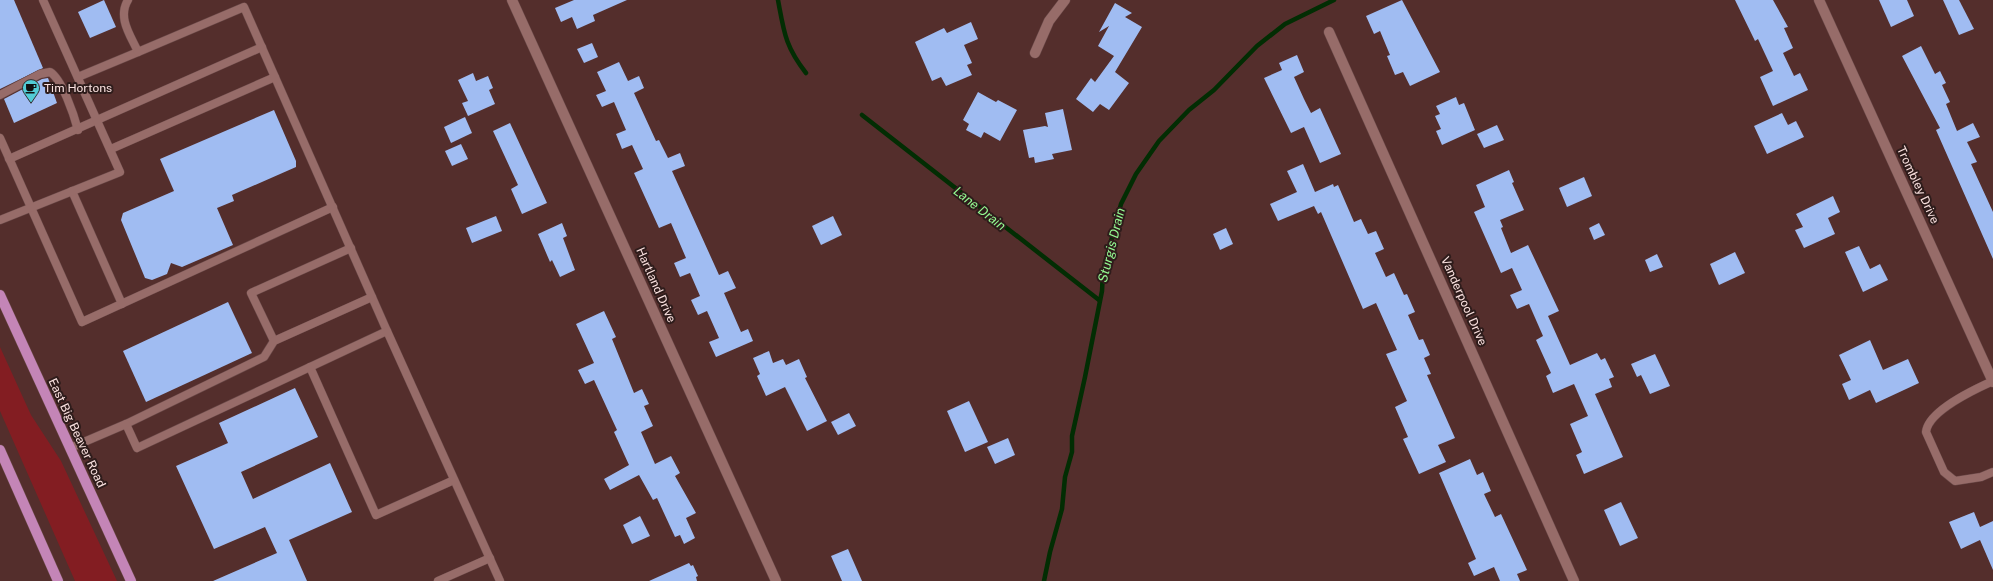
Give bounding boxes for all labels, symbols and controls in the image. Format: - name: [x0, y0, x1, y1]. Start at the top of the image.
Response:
- cafe icon: Tim Hortons: [21, 78, 41, 103]
- place label: Tim Hortons: [44, 81, 112, 95]
- street label: Trombley Drive: [1894, 144, 1942, 226]
- water label: Lane Drain: [951, 183, 1009, 233]
- water label: Sturgis Drain: [1095, 206, 1128, 284]
- street label: Hartland Drive: [633, 245, 679, 325]
- street label: Vanderpool Drive: [1438, 254, 1490, 348]
- street label: East Big Beaver Road: [46, 376, 108, 490]

